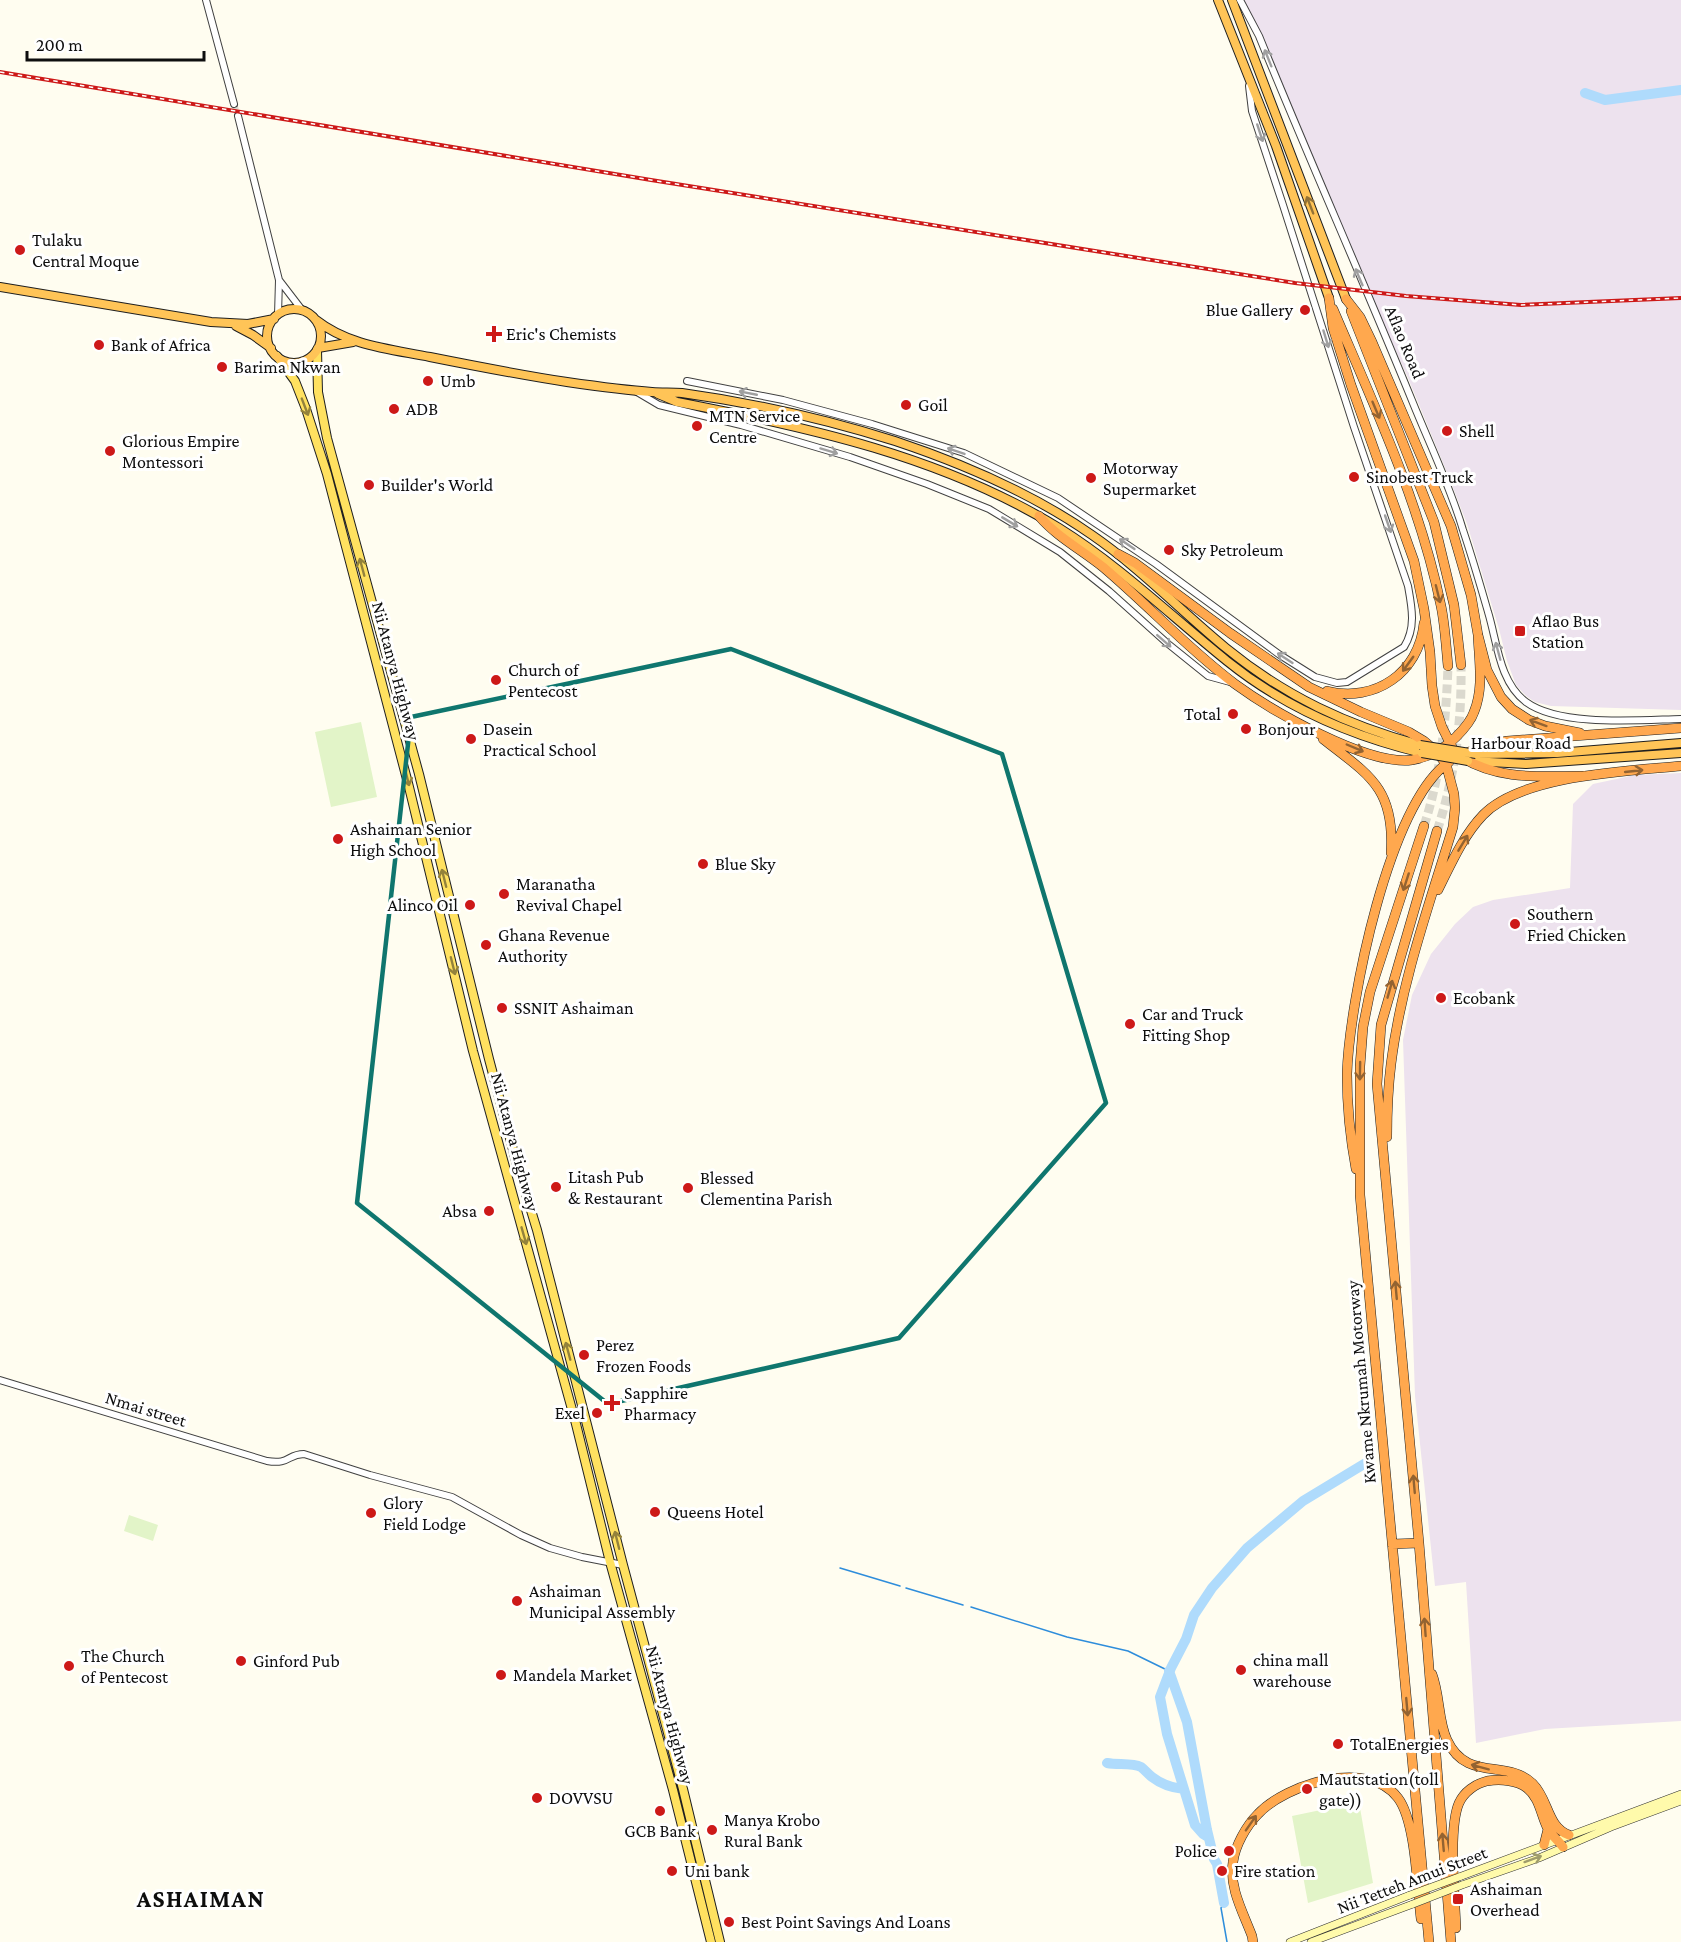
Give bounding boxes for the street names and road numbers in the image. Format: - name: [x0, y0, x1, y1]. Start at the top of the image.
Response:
- street label: Aflao Road: [1381, 303, 1429, 382]
- street label: Nii Atanya Highway: [368, 599, 424, 743]
- street label: Harbour Road: [1471, 733, 1572, 753]
- street label: Nii Atanya Highway: [487, 1070, 543, 1214]
- street label: Kwame Nkrumah Motorway: [1342, 1279, 1380, 1484]
- street label: Nmai street: [103, 1387, 190, 1431]
- street label: Nii Atanya Highway: [642, 1643, 698, 1787]
- street label: Nii Tetteh Amui Street: [1334, 1842, 1491, 1918]

